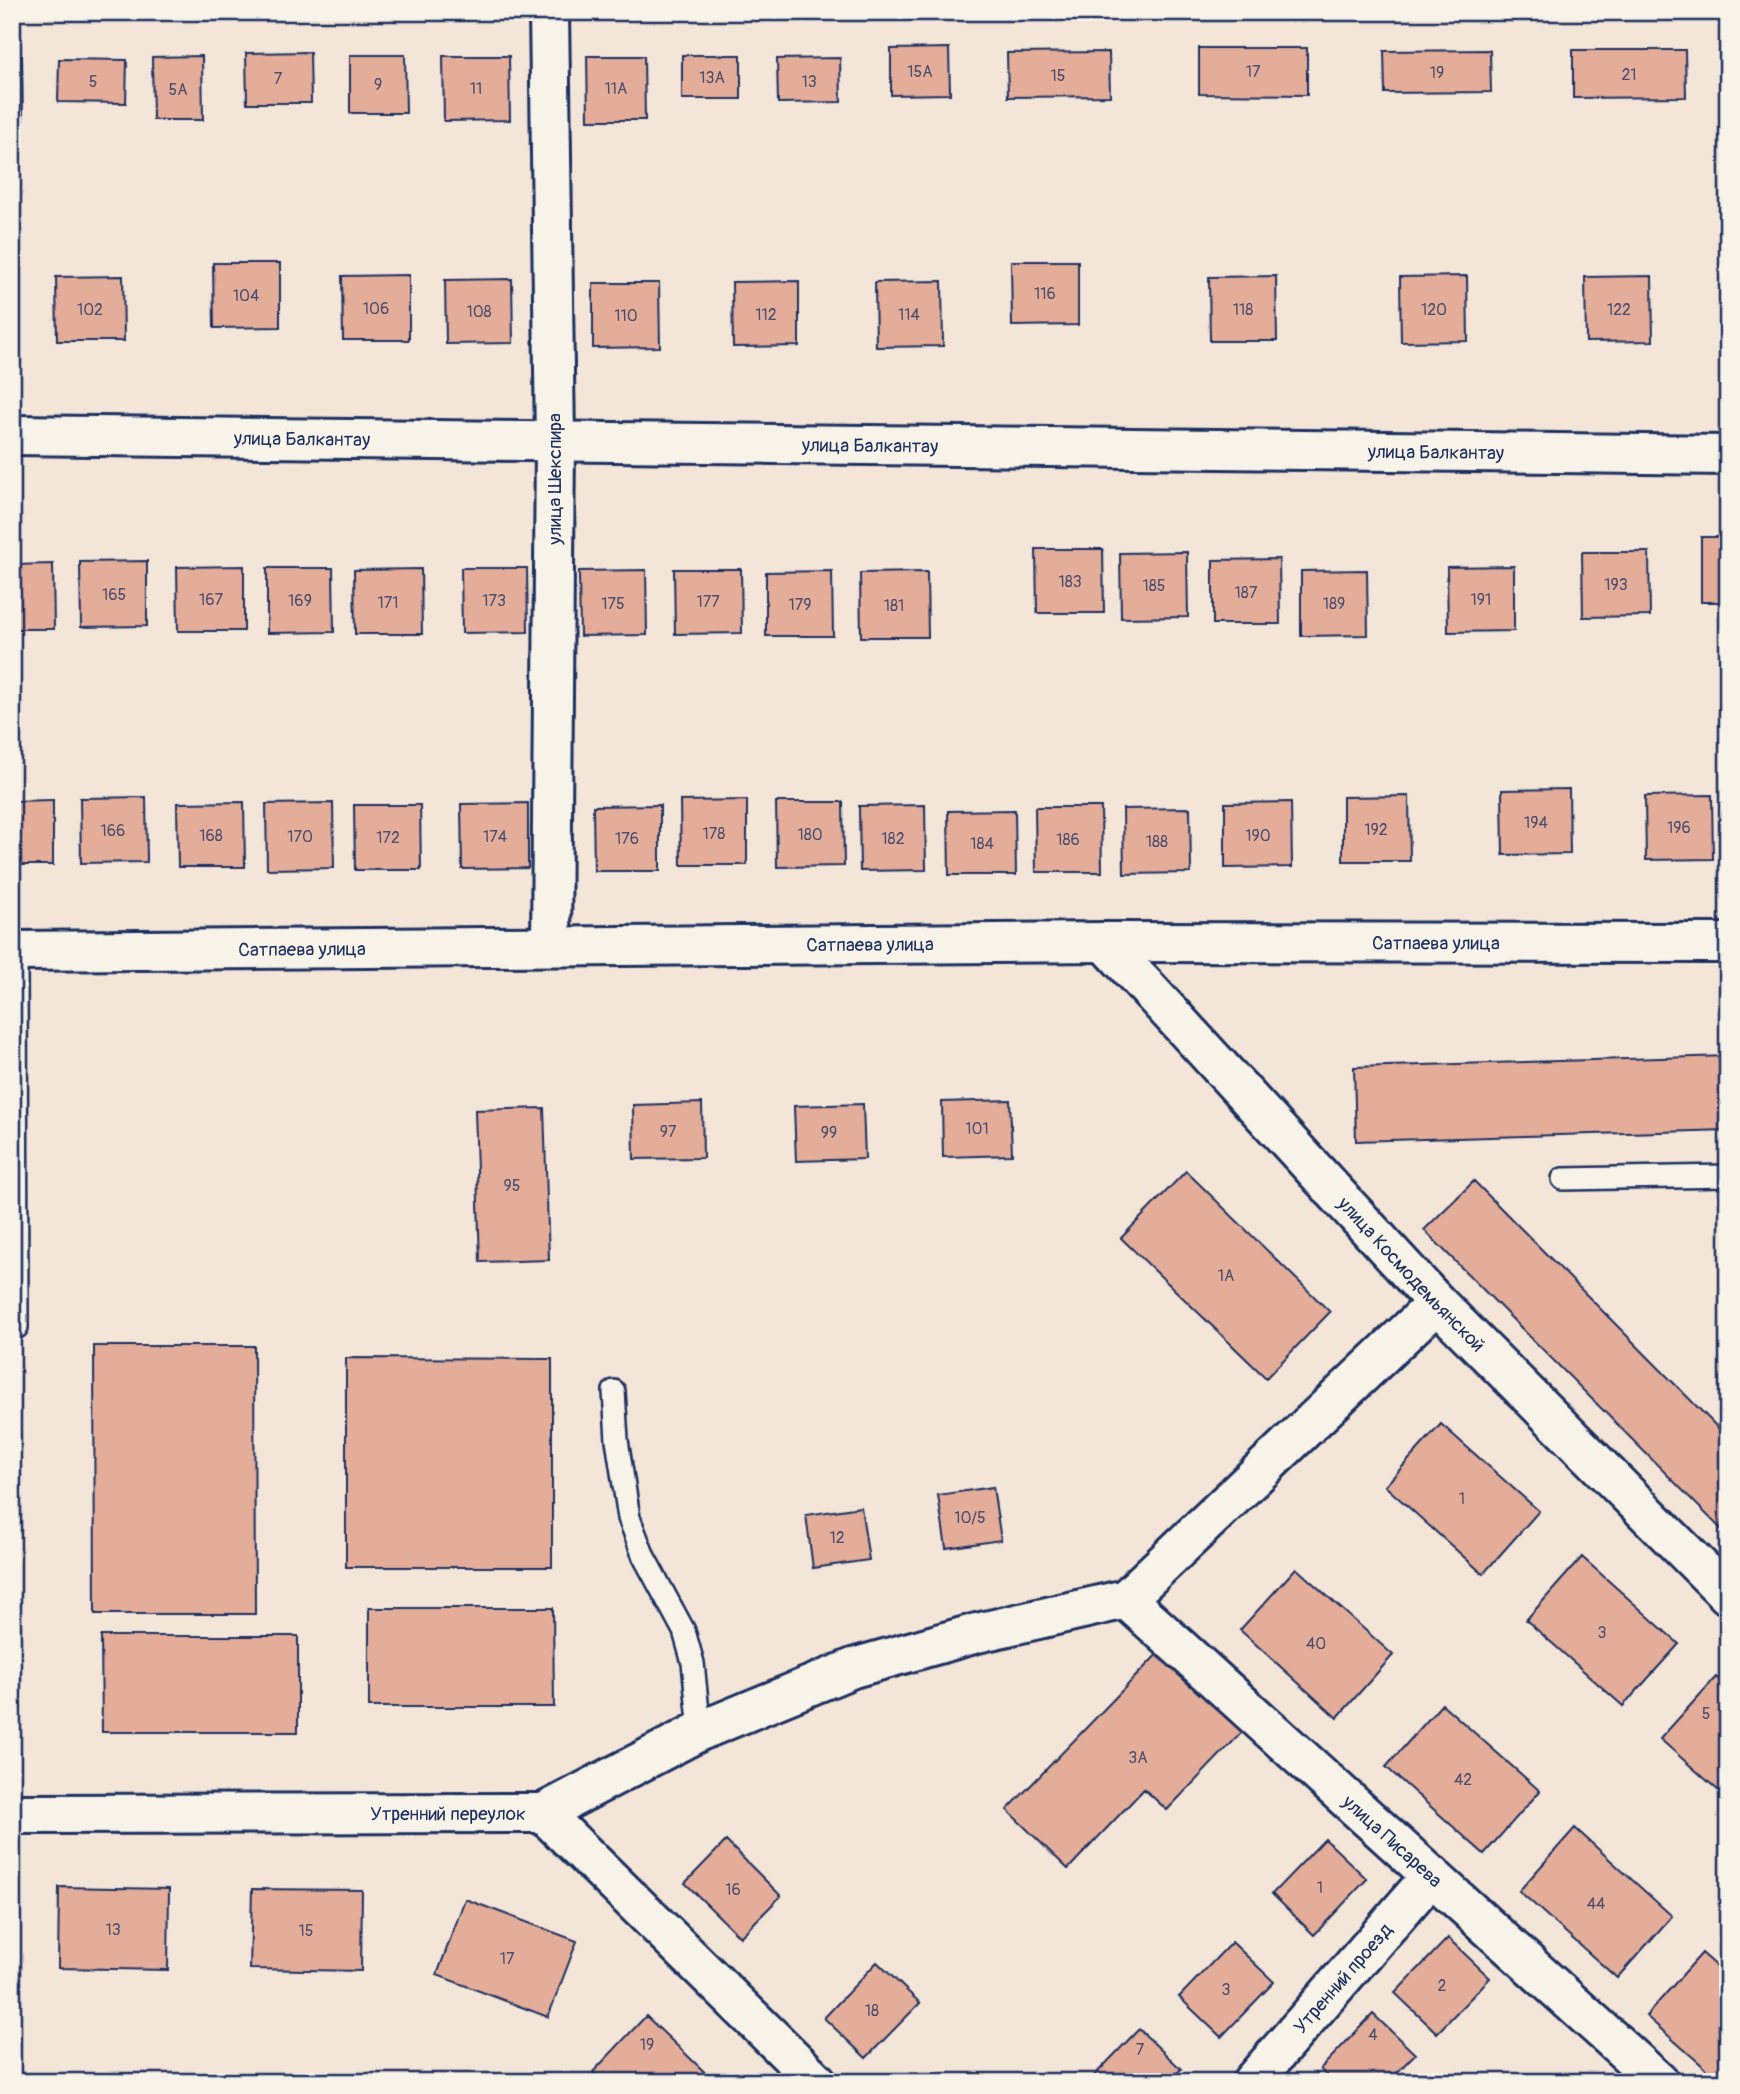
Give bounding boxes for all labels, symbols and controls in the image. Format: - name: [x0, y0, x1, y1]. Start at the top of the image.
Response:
- house number: 15А: [907, 62, 933, 82]
- house number: 17: [1246, 62, 1261, 82]
- house number: 19: [1430, 63, 1444, 83]
- house number: 21: [1621, 65, 1637, 85]
- house number: 15: [1051, 66, 1065, 86]
- house number: 13А: [699, 68, 725, 88]
- house number: 7: [274, 69, 283, 89]
- house number: 5: [89, 72, 97, 92]
- house number: 13: [801, 72, 817, 92]
- house number: 9: [374, 75, 382, 95]
- house number: 11: [470, 79, 482, 99]
- house number: 11А: [605, 79, 627, 99]
- house number: 5А: [168, 80, 188, 100]
- house number: 116: [1034, 284, 1056, 304]
- house number: 104: [233, 286, 259, 306]
- house number: 106: [363, 299, 389, 319]
- house number: 102: [77, 300, 103, 320]
- house number: 118: [1233, 300, 1253, 320]
- house number: 120: [1421, 300, 1447, 320]
- house number: 122: [1607, 300, 1631, 320]
- house number: 108: [466, 302, 492, 322]
- house number: 112: [755, 305, 777, 325]
- house number: 114: [898, 305, 920, 325]
- house number: 110: [614, 306, 638, 326]
- street label: улица Шекспира: [543, 413, 567, 546]
- street label: улица Балкантау: [233, 427, 370, 452]
- street label: улица Балкантау: [801, 433, 938, 459]
- street label: улица Балкантау: [1367, 440, 1504, 465]
- house number: 183: [1058, 572, 1082, 592]
- house number: 193: [1604, 575, 1628, 595]
- house number: 185: [1143, 576, 1166, 596]
- house number: 187: [1235, 583, 1258, 603]
- house number: 165: [102, 585, 126, 605]
- house number: 167: [199, 590, 223, 610]
- house number: 191: [1471, 590, 1491, 610]
- house number: 169: [288, 591, 312, 611]
- house number: 173: [482, 591, 506, 611]
- house number: 177: [696, 592, 720, 612]
- house number: 171: [378, 593, 398, 613]
- house number: 175: [601, 594, 625, 614]
- house number: 189: [1323, 594, 1345, 614]
- house number: 179: [789, 595, 811, 615]
- house number: 181: [884, 596, 904, 616]
- house number: 194: [1524, 813, 1548, 833]
- house number: 196: [1667, 818, 1691, 838]
- house number: 192: [1364, 820, 1388, 840]
- house number: 166: [101, 821, 125, 841]
- house number: 178: [703, 824, 725, 844]
- house number: 180: [797, 825, 823, 845]
- house number: 168: [199, 826, 223, 846]
- house number: 190: [1245, 826, 1271, 846]
- house number: 170: [287, 827, 313, 847]
- house number: 174: [483, 827, 507, 847]
- house number: 172: [376, 828, 400, 848]
- house number: 176: [615, 829, 639, 849]
- house number: 182: [881, 829, 905, 849]
- house number: 186: [1056, 830, 1080, 850]
- house number: 188: [1146, 832, 1168, 852]
- house number: 184: [970, 834, 994, 854]
- street label: Сатпаева улица: [1372, 931, 1500, 956]
- street label: Сатпаева улица: [806, 932, 934, 957]
- street label: Сатпаева улица: [238, 937, 366, 962]
- house number: 101: [965, 1119, 989, 1139]
- house number: 97: [660, 1122, 677, 1142]
- house number: 99: [821, 1123, 837, 1143]
- house number: 95: [504, 1176, 520, 1196]
- street label: улица Космодемьянской: [1332, 1191, 1490, 1357]
- house number: 1А: [1218, 1266, 1234, 1286]
- house number: 1: [1459, 1489, 1465, 1509]
- house number: 10/5: [954, 1508, 986, 1528]
- house number: 12: [829, 1528, 845, 1548]
- house number: 3: [1598, 1623, 1607, 1643]
- house number: 40: [1306, 1634, 1326, 1654]
- house number: 5: [1702, 1704, 1710, 1724]
- house number: 3А: [1128, 1748, 1148, 1768]
- house number: 42: [1454, 1770, 1472, 1790]
- street label: улица Писарева: [1336, 1789, 1447, 1893]
- street label: Утренний переулок: [370, 1802, 526, 1826]
- house number: 1: [1317, 1878, 1323, 1898]
- house number: 16: [725, 1880, 741, 1900]
- house number: 44: [1587, 1894, 1605, 1914]
- street label: Утренний проезд: [1289, 1918, 1398, 2039]
- house number: 13: [105, 1920, 121, 1940]
- house number: 15: [299, 1921, 313, 1941]
- house number: 17: [500, 1949, 515, 1969]
- house number: 2: [1438, 1976, 1447, 1996]
- house number: 3: [1222, 1980, 1231, 2000]
- house number: 18: [865, 2001, 879, 2021]
- house number: 4: [1368, 2025, 1378, 2045]
- house number: 19: [640, 2035, 654, 2055]
- house number: 7: [1136, 2040, 1145, 2060]

